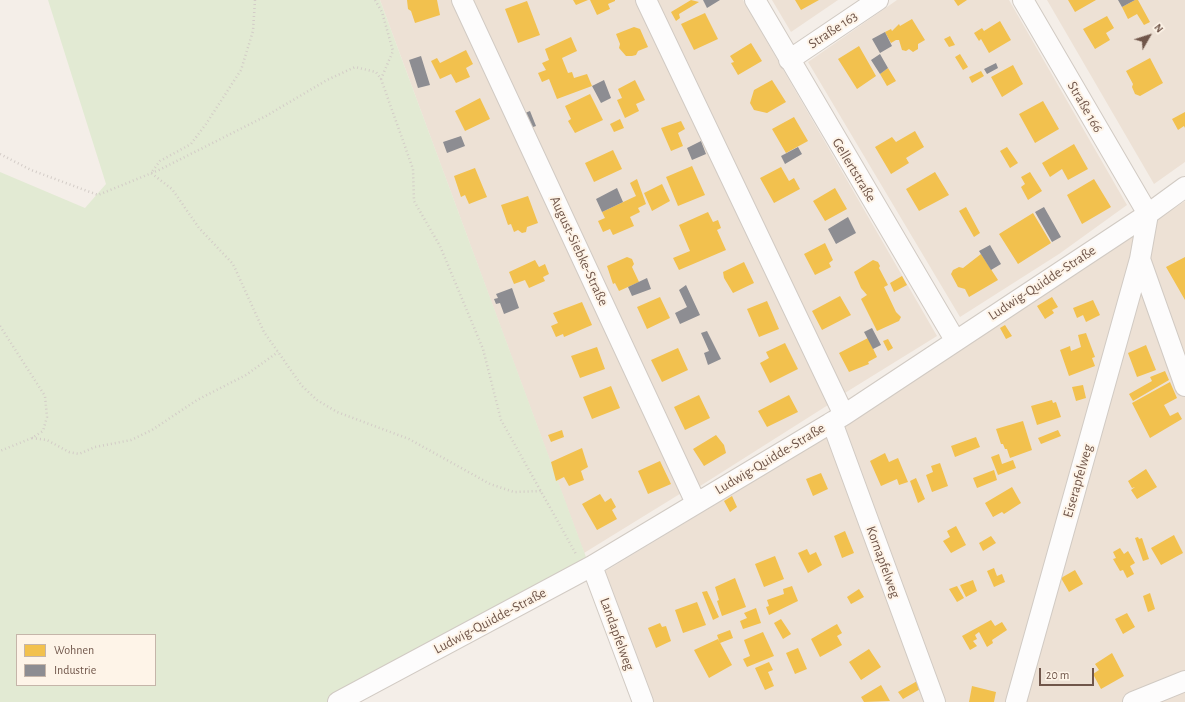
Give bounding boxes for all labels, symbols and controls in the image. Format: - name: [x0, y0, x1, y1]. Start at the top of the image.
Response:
- street label: Straße 163: [805, 7, 861, 53]
- north arrow: [1129, 16, 1169, 56]
- text: N: [1152, 22, 1165, 35]
- street label: Straße 166: [1064, 78, 1106, 136]
- street label: Gellertstraße: [828, 135, 880, 205]
- street label: August-Siebke-Straße: [546, 193, 612, 309]
- street label: Ludwig-Quidde-Straße: [985, 242, 1099, 324]
- street label: Ludwig-Quidde-Straße: [712, 420, 828, 498]
- street label: Eiserapfelweg: [1059, 442, 1097, 520]
- street label: Kornapfelweg: [862, 524, 904, 600]
- street label: Ludwig-Quidde-Straße: [431, 584, 549, 658]
- street label: Landapfelweg: [596, 595, 638, 673]
- legend: [16, 634, 156, 686]
- text: Wohnen: [54, 644, 94, 656]
- scale bar: [1041, 660, 1096, 686]
- text: Industrie: [54, 664, 96, 676]
- text: 20 m: [1046, 669, 1069, 681]

